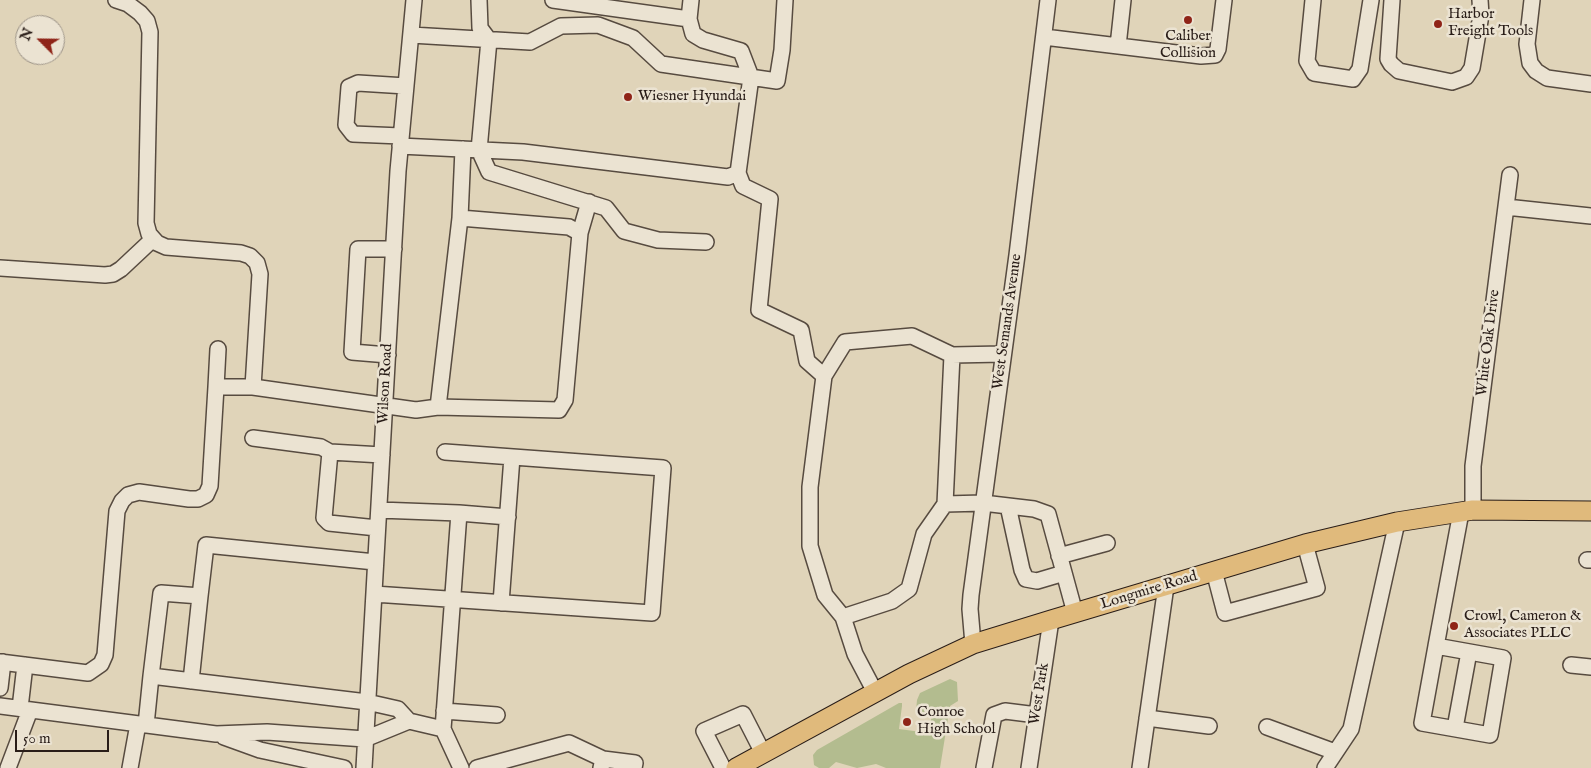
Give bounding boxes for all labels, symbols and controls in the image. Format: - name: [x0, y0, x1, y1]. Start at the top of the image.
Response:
- place label: Harbor Freight Tools: [1448, 6, 1533, 41]
- marker: Caliber Collision: [1182, 14, 1194, 26]
- north arrow: [15, 15, 65, 65]
- marker: Harbor Freight Tools: [1432, 18, 1444, 30]
- text: N: [16, 25, 38, 44]
- place label: Caliber Collision: [1160, 28, 1216, 63]
- place label: Wiesner Hyundai: [638, 88, 746, 106]
- marker: Wiesner Hyundai: [622, 91, 634, 103]
- street label: West Semands Avenue: [990, 253, 1026, 391]
- street label: White Oak Drive: [1474, 289, 1504, 397]
- street label: Wilson Road: [375, 343, 397, 425]
- street label: Longmire Road: [1098, 568, 1200, 614]
- place label: Crowl, Cameron & Associates PLLC: [1464, 608, 1581, 643]
- marker: Crowl, Cameron & Associates PLLC: [1448, 620, 1460, 632]
- street label: West Park: [1026, 662, 1054, 726]
- place label: Conroe High School: [917, 704, 996, 739]
- marker: Conroe High School: [901, 716, 913, 728]
- scale bar: [18, 720, 111, 752]
- text: 50 m: [23, 729, 51, 748]

